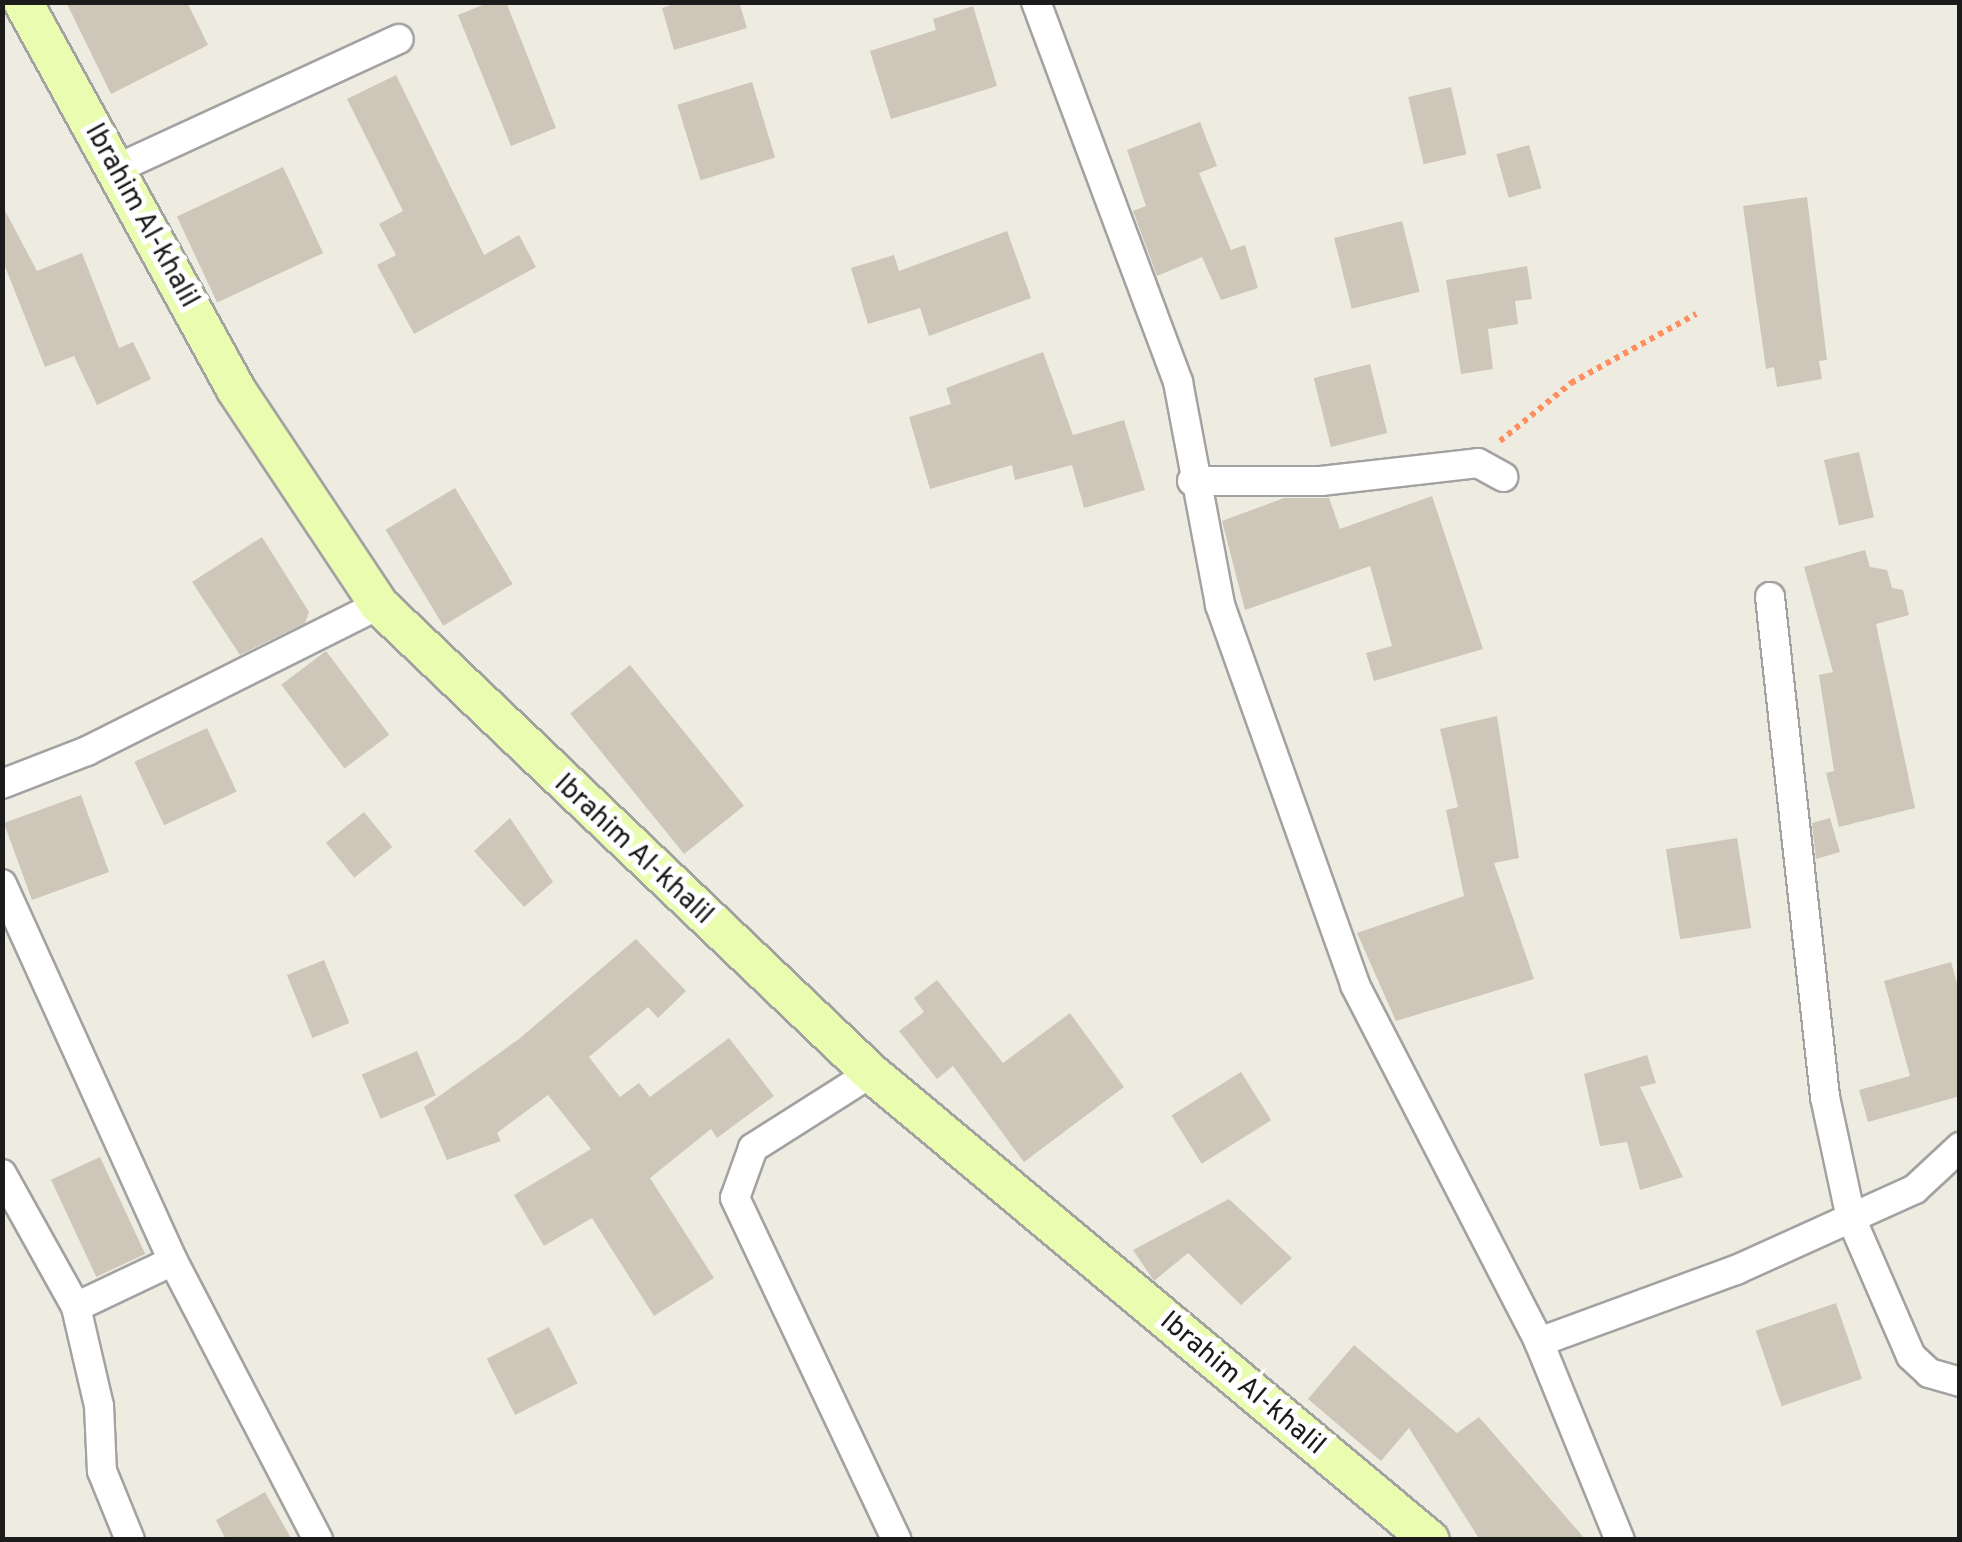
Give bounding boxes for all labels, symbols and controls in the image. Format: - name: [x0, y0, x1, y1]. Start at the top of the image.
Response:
- street label: Ibrahim Al-khalil: [76, 118, 206, 314]
- street label: Ibrahim Al-khalil: [546, 767, 720, 933]
- street label: Ibrahim Al-khalil: [1152, 1305, 1332, 1463]

